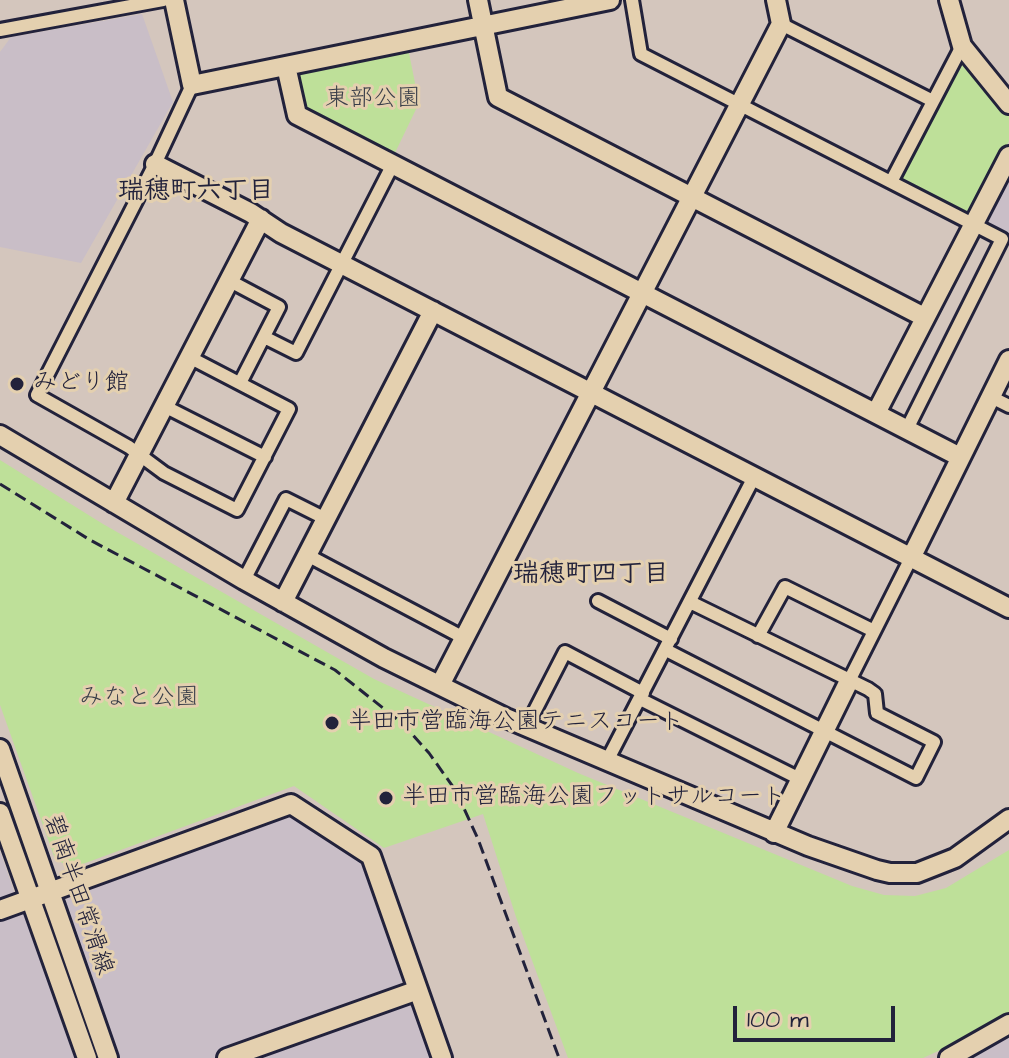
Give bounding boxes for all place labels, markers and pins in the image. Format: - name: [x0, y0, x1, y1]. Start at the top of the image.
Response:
- place label: みどり館: [33, 370, 129, 398]
- marker: みどり館: [8, 375, 26, 393]
- place label: 半田市営臨海公園テニスコート: [348, 709, 684, 737]
- marker: 半田市営臨海公園テニスコート: [323, 714, 341, 732]
- place label: 半田市営臨海公園フットサルコート: [402, 784, 786, 812]
- marker: 半田市営臨海公園フットサルコート: [377, 789, 395, 807]

